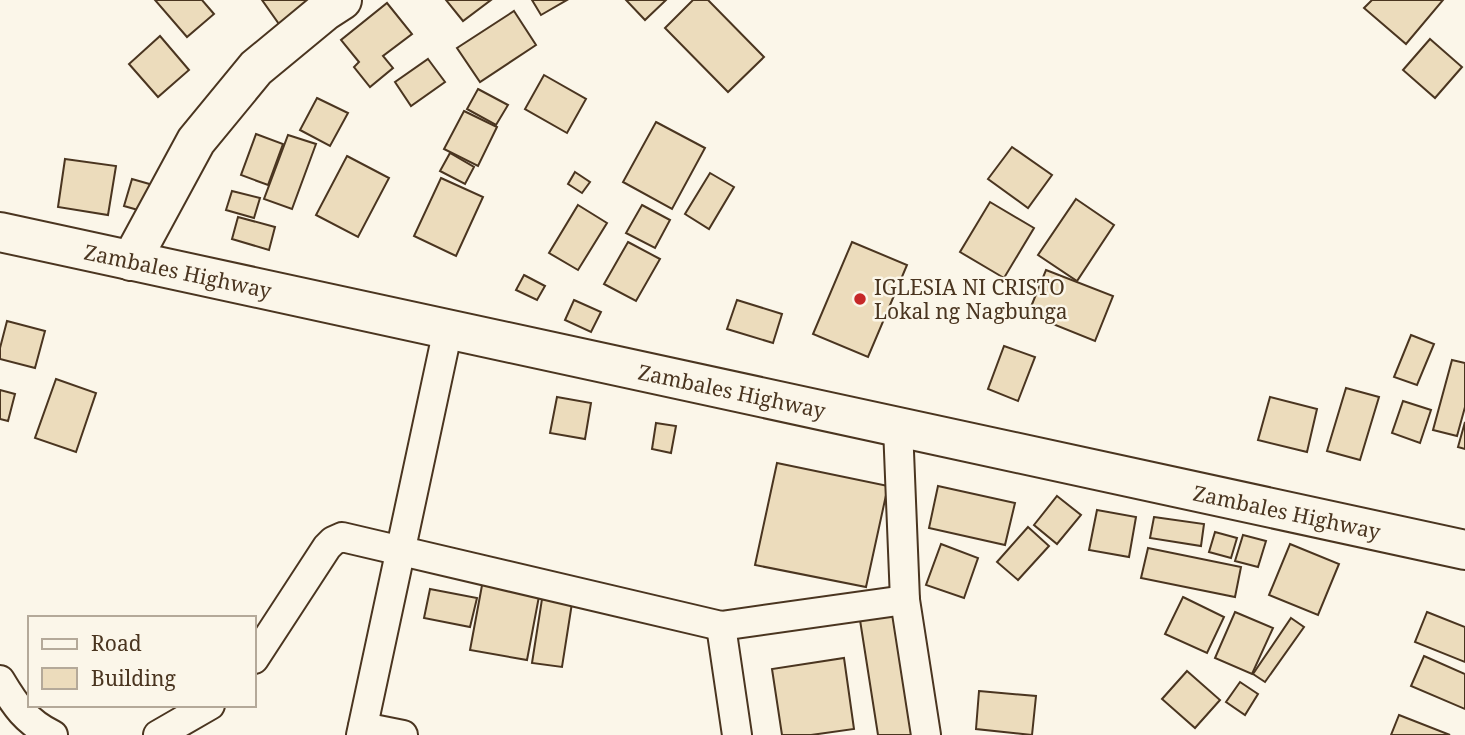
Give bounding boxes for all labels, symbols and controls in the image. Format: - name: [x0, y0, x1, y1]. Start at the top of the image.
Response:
- street label: Zambales Highway: [82, 237, 274, 305]
- place label: IGLESIA NI CRISTO Lokal ng Nagbunga: [874, 273, 1068, 325]
- marker: IGLESIA NI CRISTO Lokal ng Nagbunga: [852, 291, 868, 307]
- street label: Zambales Highway: [636, 357, 828, 425]
- street label: Zambales Highway: [1191, 478, 1383, 546]
- legend: [28, 616, 256, 707]
- text: Road: [91, 629, 142, 657]
- text: Building: [91, 664, 176, 692]

